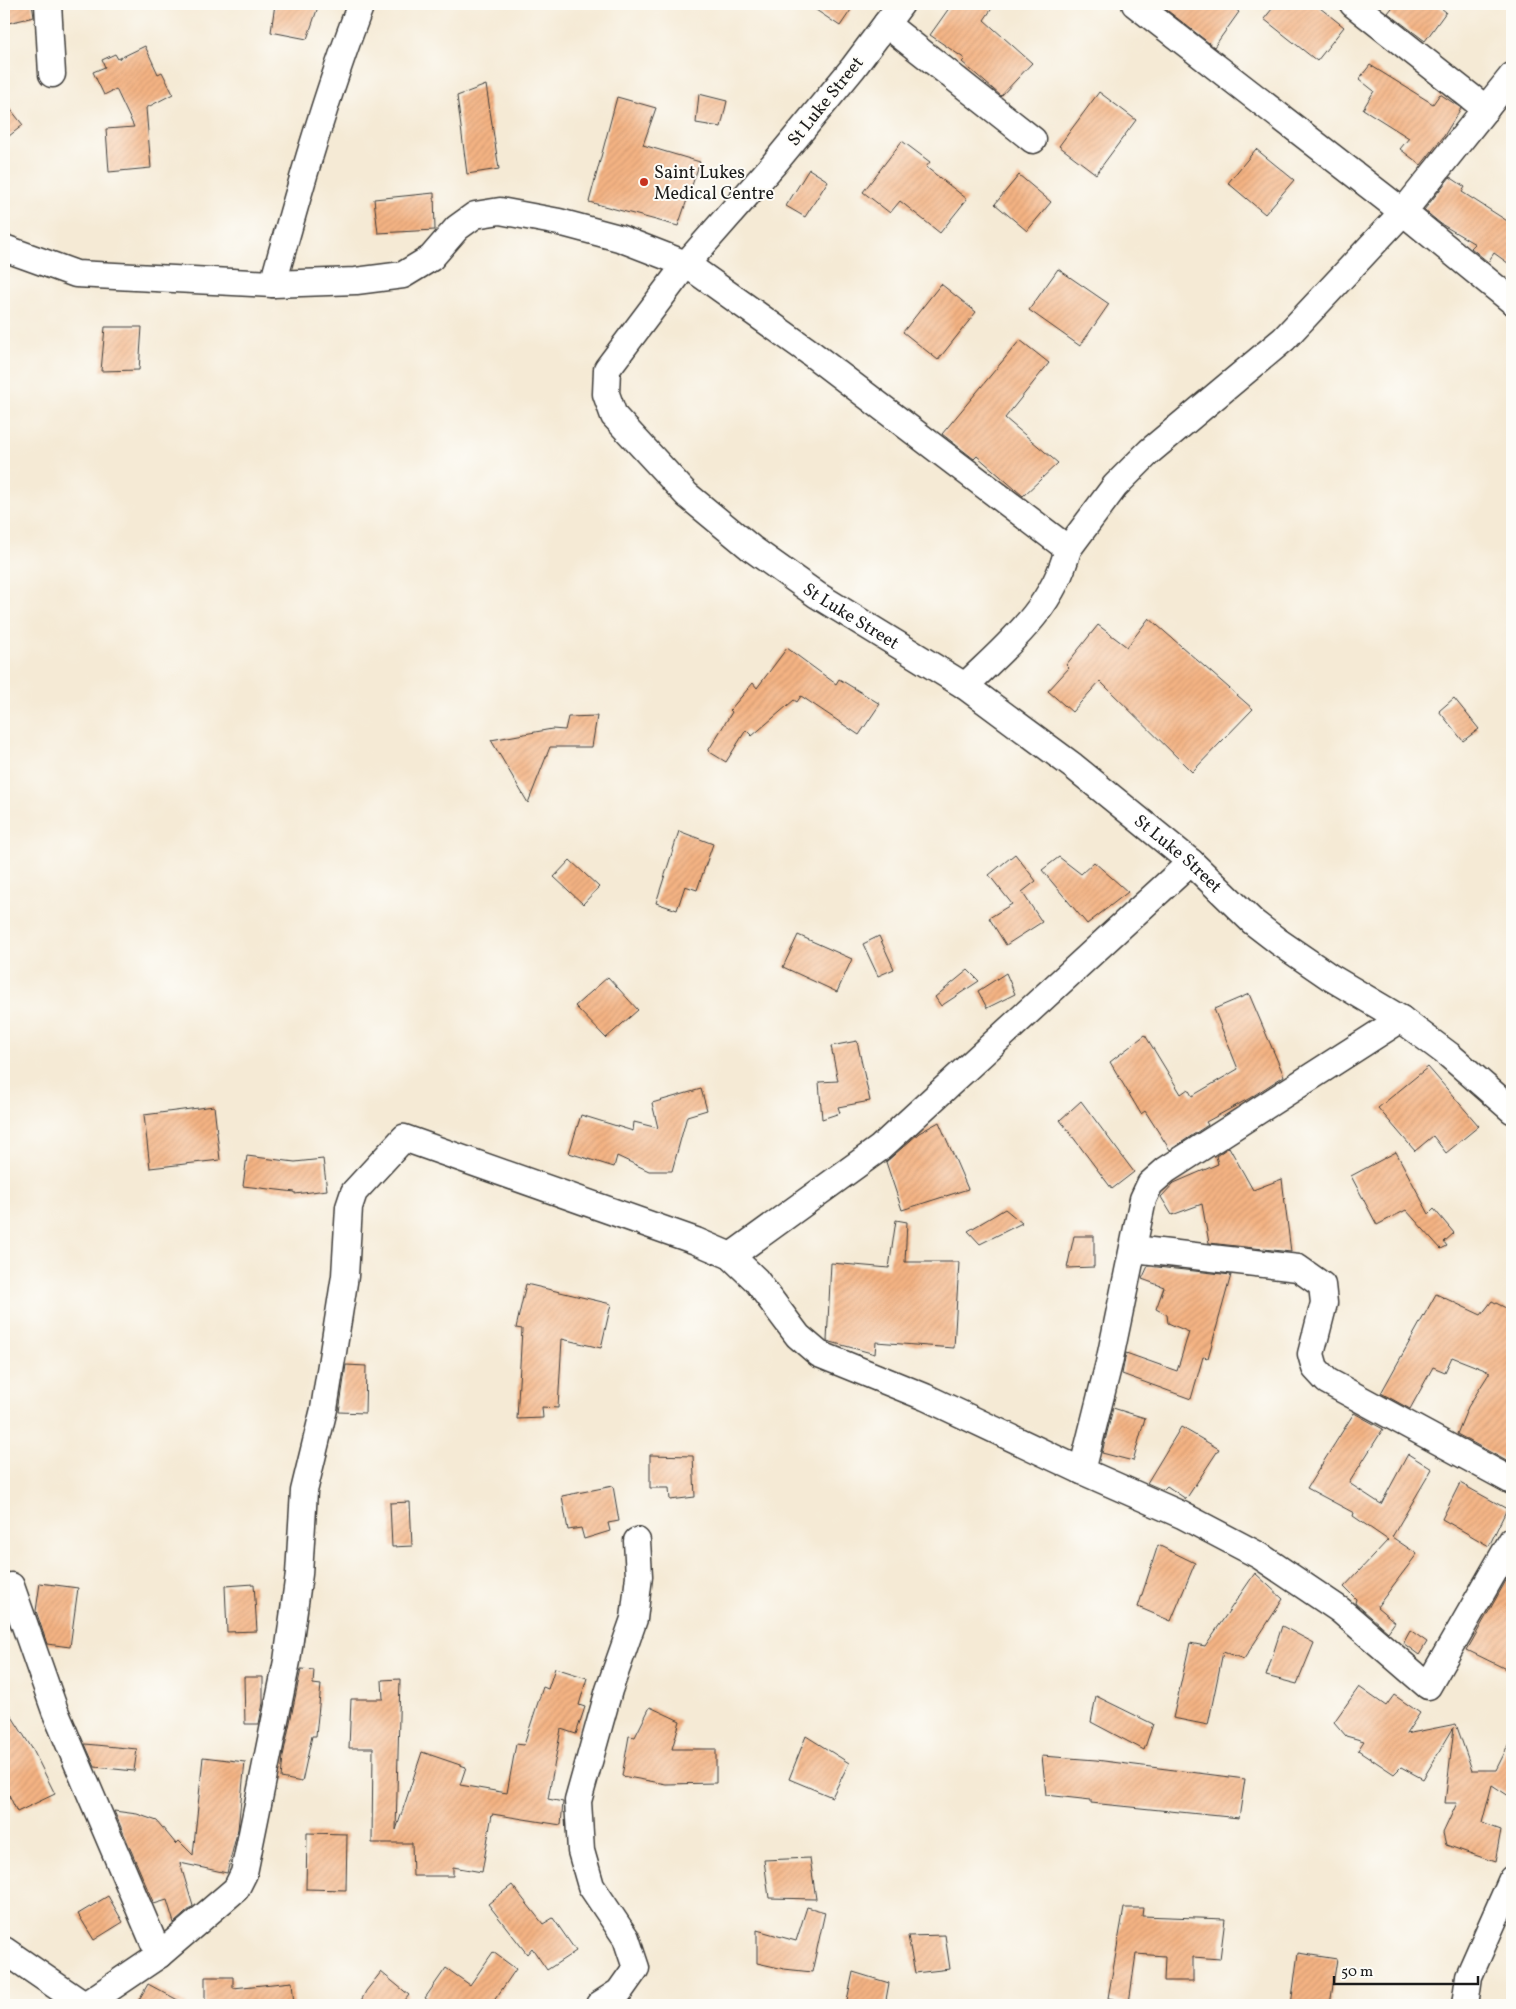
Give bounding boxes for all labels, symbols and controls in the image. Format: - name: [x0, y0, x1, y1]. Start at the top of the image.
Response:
- street label: St Luke Street: [782, 52, 870, 152]
- place label: Saint Lukes Medical Centre: [654, 161, 774, 207]
- marker: Saint Lukes Medical Centre: [638, 176, 650, 188]
- street label: St Luke Street: [797, 578, 903, 656]
- street label: St Luke Street: [1128, 809, 1227, 899]
- scale bar: [1334, 1954, 1477, 1986]
- text: 50 m: [1341, 1962, 1373, 1983]

